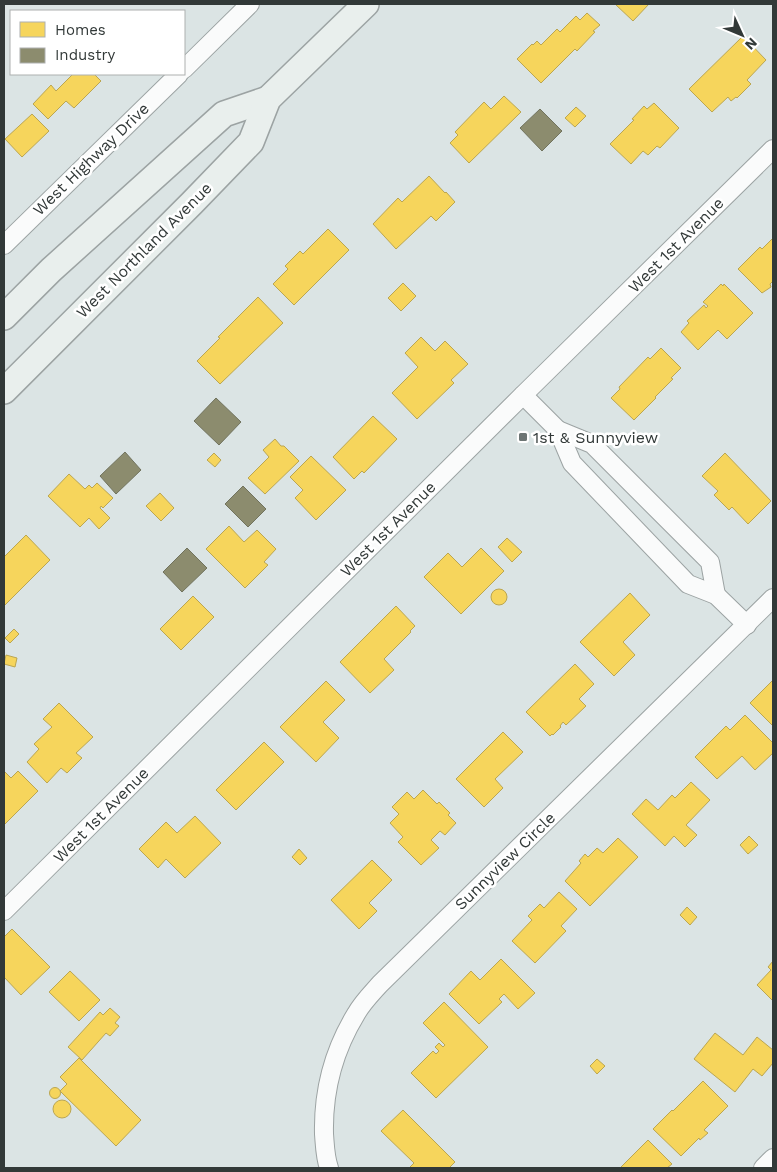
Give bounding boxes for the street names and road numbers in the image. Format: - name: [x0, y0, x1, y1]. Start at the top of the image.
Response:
- street label: West Highway Drive: [29, 99, 153, 219]
- street label: West Northland Avenue: [72, 178, 216, 322]
- street label: West 1st Avenue: [624, 193, 728, 297]
- street label: West 1st Avenue: [336, 477, 440, 581]
- street label: West 1st Avenue: [49, 763, 153, 867]
- street label: Sunnyview Circle: [451, 808, 559, 914]

